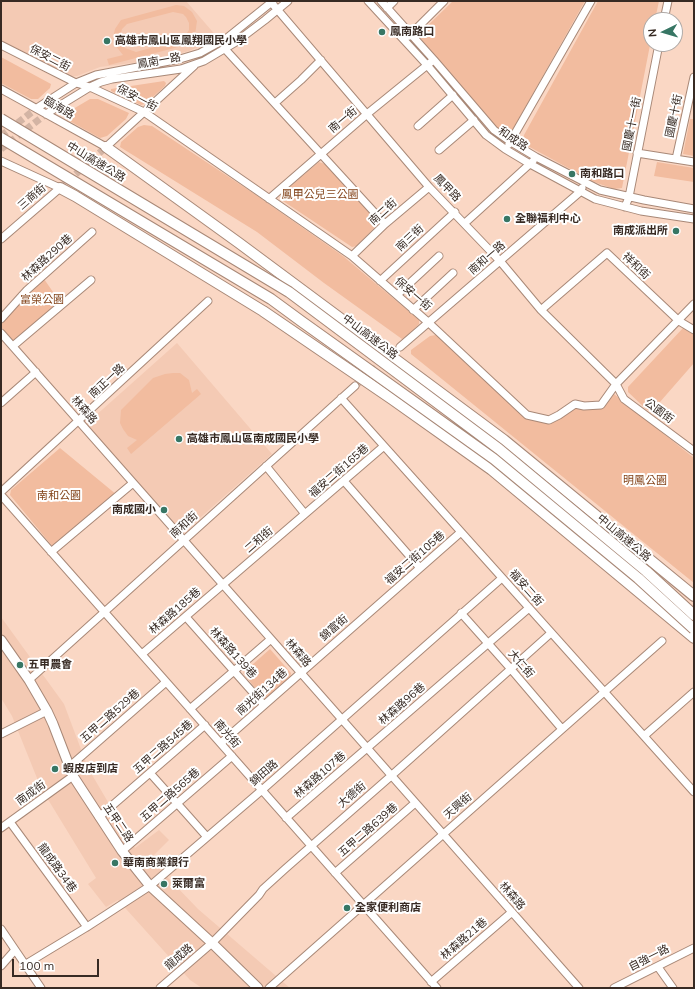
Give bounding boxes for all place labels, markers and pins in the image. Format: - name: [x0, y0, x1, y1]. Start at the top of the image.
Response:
- place label: 鳳南路口: [390, 25, 434, 39]
- marker: 鳳南路口: [377, 27, 387, 37]
- place label: 高雄市鳳山區鳳翔國民小學: [115, 34, 247, 48]
- marker: 高雄市鳳山區鳳翔國民小學: [102, 36, 112, 46]
- place label: 南和路口: [580, 167, 624, 181]
- marker: 南和路口: [567, 169, 577, 179]
- place label: 全聯福利中心: [515, 212, 581, 226]
- marker: 全聯福利中心: [502, 214, 512, 224]
- place label: 南成派出所: [613, 224, 668, 238]
- marker: 南成派出所: [671, 226, 681, 236]
- place label: 高雄市鳳山區南成國民小學: [187, 432, 319, 446]
- marker: 高雄市鳳山區南成國民小學: [174, 434, 184, 444]
- place label: 南成國小: [112, 503, 156, 517]
- marker: 南成國小: [159, 505, 169, 515]
- place label: 五甲農會: [28, 658, 72, 672]
- marker: 五甲農會: [15, 660, 25, 670]
- place label: 蝦皮店到店: [63, 762, 118, 776]
- marker: 蝦皮店到店: [50, 764, 60, 774]
- place label: 華南商業銀行: [123, 856, 189, 870]
- marker: 華南商業銀行: [110, 858, 120, 868]
- place label: 萊爾富: [172, 877, 205, 891]
- marker: 萊爾富: [159, 879, 169, 889]
- place label: 全家便利商店: [355, 901, 421, 915]
- marker: 全家便利商店: [342, 903, 352, 913]

